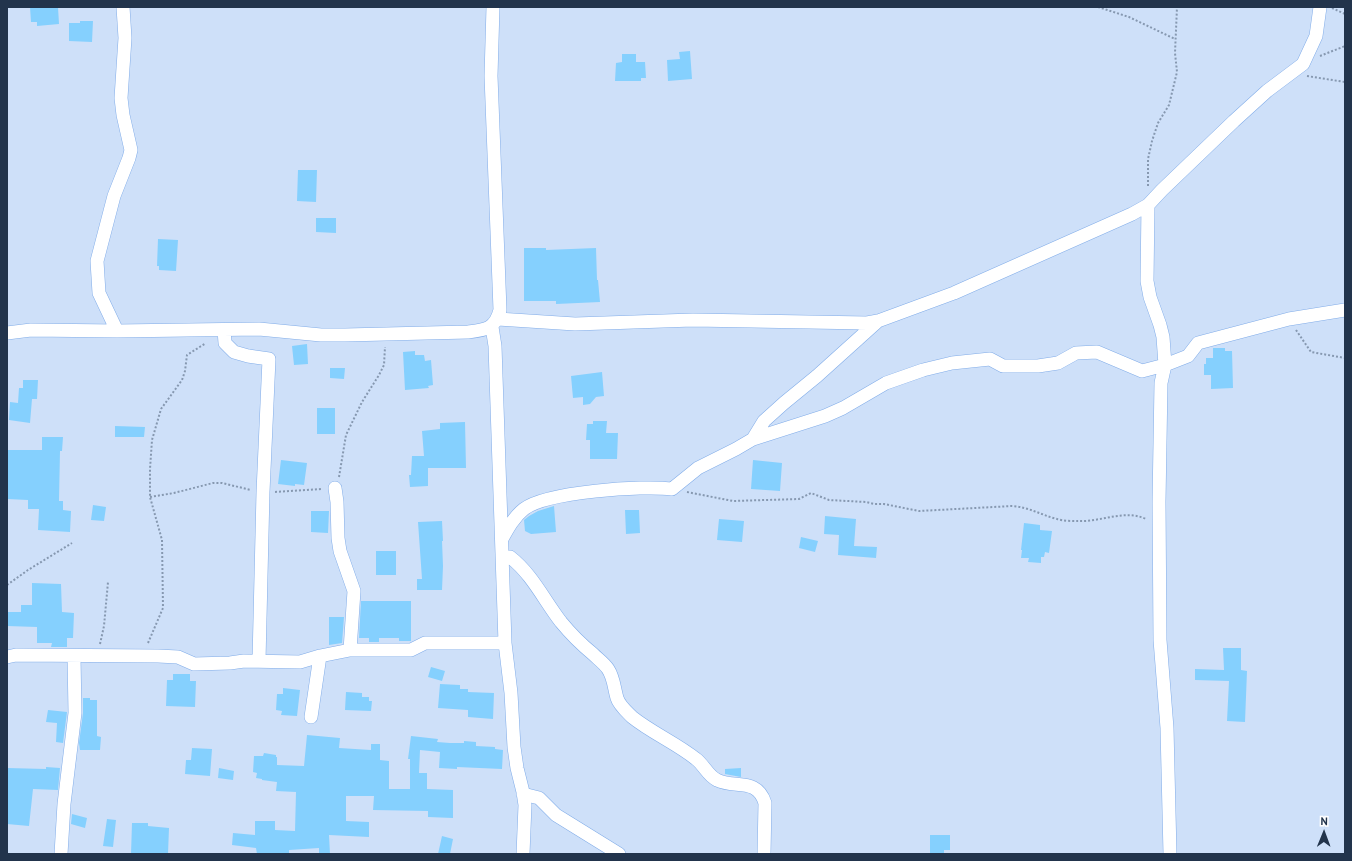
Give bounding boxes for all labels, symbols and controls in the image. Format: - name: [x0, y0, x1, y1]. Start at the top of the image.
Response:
- north arrow: [1304, 813, 1344, 853]
- text: N: [1320, 814, 1328, 828]

